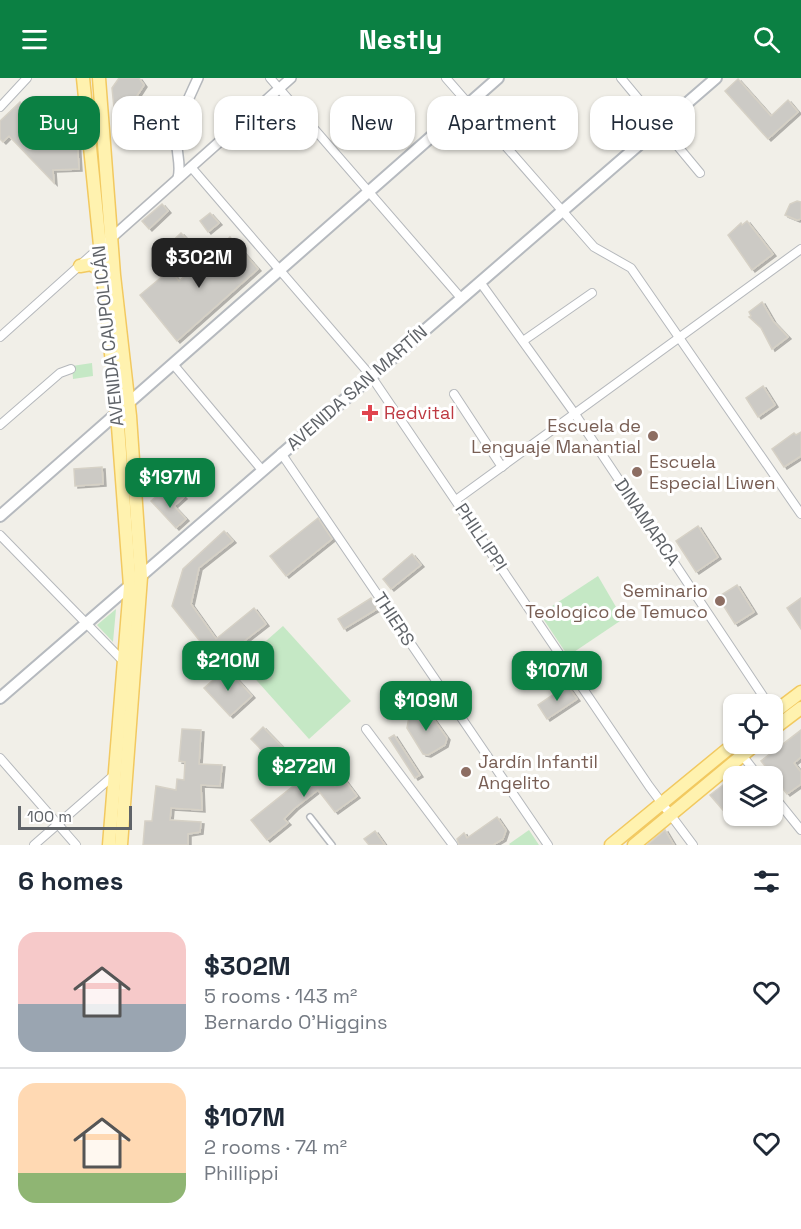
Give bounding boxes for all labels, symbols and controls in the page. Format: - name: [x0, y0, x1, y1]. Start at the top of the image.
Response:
- text: Nestly: [359, 22, 442, 57]
- icon: menu: [18, 23, 51, 56]
- icon: search: [750, 23, 783, 56]
- chip: Buy: [18, 96, 100, 150]
- chip: Rent: [112, 96, 202, 150]
- chip: Filters: [214, 96, 318, 150]
- chip: New: [330, 96, 415, 150]
- chip: Apartment: [427, 96, 578, 150]
- chip: House: [590, 96, 695, 150]
- pin: $302M: [157, 238, 241, 289]
- street label: AVENIDA CAUPOLICÁN: [87, 244, 128, 428]
- text: $302M: [166, 244, 232, 270]
- street label: AVENIDA SAN MARTÍN: [281, 320, 432, 455]
- place label: Redvital: [384, 401, 455, 424]
- marker: Redvital: [361, 404, 379, 422]
- place label: Escuela de Lenguaje Manantial: [471, 414, 641, 458]
- marker: Escuela de Lenguaje Manantial: [646, 429, 660, 443]
- place label: Escuela Especial Liwen: [649, 450, 776, 494]
- pin: $197M: [128, 458, 212, 509]
- text: $197M: [139, 464, 201, 490]
- marker: Escuela Especial Liwen: [630, 465, 644, 479]
- street label: DINAMARCA: [610, 474, 685, 570]
- street label: PHILLIPPI: [450, 498, 513, 575]
- place label: Seminario Teologico de Temuco: [525, 579, 708, 623]
- street label: THIERS: [369, 588, 420, 650]
- marker: Seminario Teologico de Temuco: [713, 594, 727, 608]
- pin: $210M: [186, 641, 270, 692]
- text: $210M: [196, 647, 260, 673]
- pin: $107M: [515, 651, 599, 702]
- text: $107M: [526, 657, 588, 683]
- pin: $109M: [384, 681, 468, 732]
- text: $109M: [394, 687, 458, 713]
- map controls: [723, 694, 783, 826]
- button: locate: [723, 694, 783, 754]
- pin: $272M: [262, 747, 346, 798]
- place label: Jardín Infantil Angelito: [478, 750, 598, 794]
- text: $272M: [272, 753, 336, 779]
- marker: Jardín Infantil Angelito: [459, 765, 473, 779]
- button: layers: [723, 766, 783, 826]
- scale bar: [18, 803, 132, 830]
- text: 100 m: [27, 806, 72, 827]
- text: 6 homes: [18, 864, 123, 898]
- icon: filters: [750, 865, 783, 898]
- text: $302M: [204, 949, 291, 983]
- icon: home: [66, 956, 138, 1028]
- icon: heart: [750, 976, 783, 1009]
- text: 5 rooms · 143 m²: [204, 983, 357, 1009]
- text: Bernardo O'Higgins: [204, 1009, 388, 1035]
- text: $107M: [204, 1100, 285, 1134]
- icon: home: [66, 1107, 138, 1179]
- icon: heart: [750, 1127, 783, 1160]
- text: 2 rooms · 74 m²: [204, 1134, 347, 1160]
- text: Phillippi: [204, 1160, 279, 1186]

